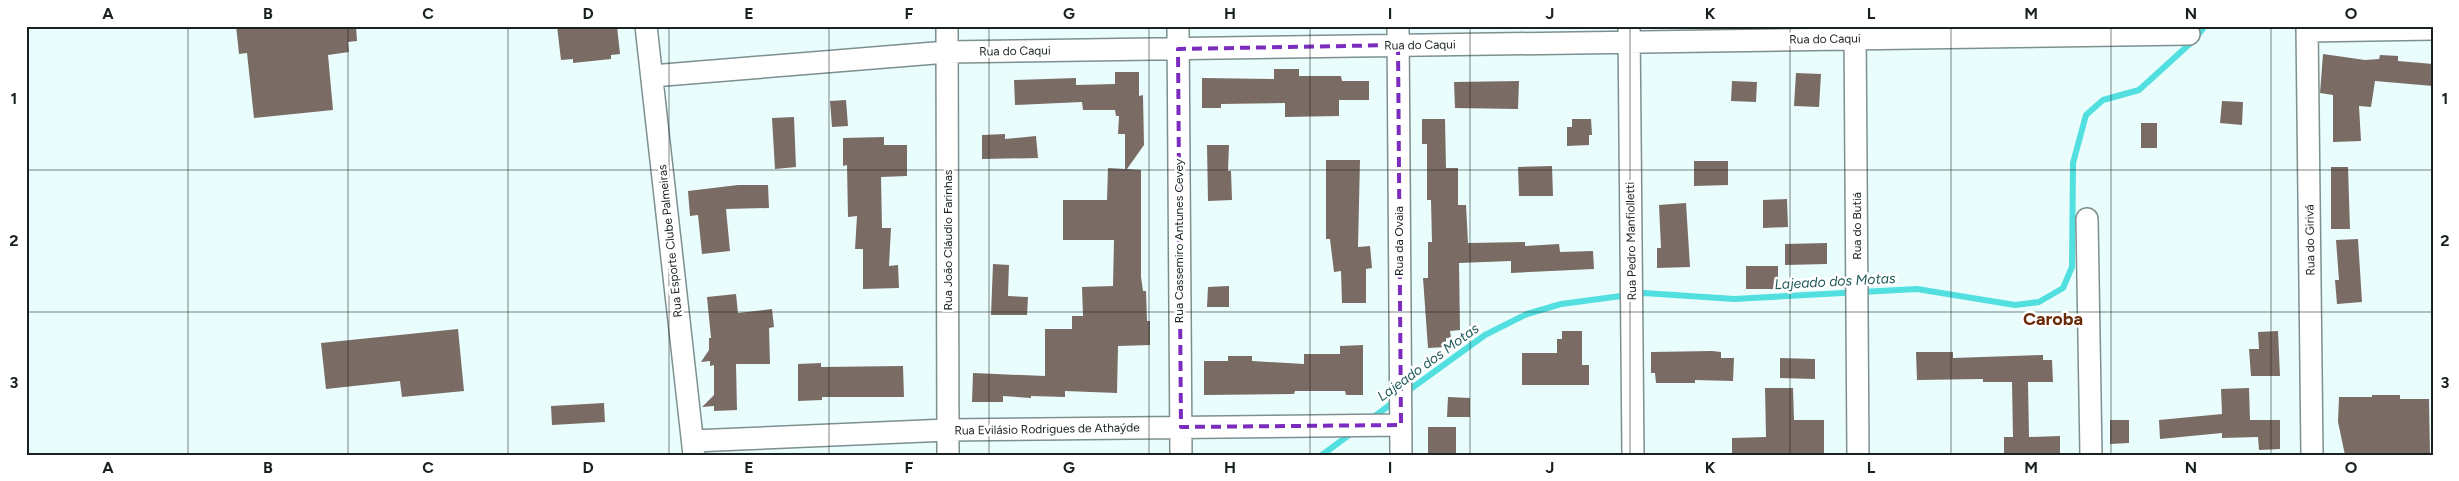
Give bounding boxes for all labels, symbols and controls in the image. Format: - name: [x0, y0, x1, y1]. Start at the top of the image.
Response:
- text: A: [102, 4, 114, 23]
- text: B: [263, 4, 273, 23]
- text: C: [422, 4, 434, 23]
- text: D: [582, 4, 594, 23]
- text: E: [744, 4, 754, 23]
- text: F: [905, 4, 914, 23]
- text: G: [1063, 4, 1075, 23]
- text: H: [1224, 4, 1236, 23]
- text: I: [1388, 4, 1392, 23]
- text: J: [1546, 4, 1554, 23]
- text: K: [1705, 4, 1716, 23]
- text: L: [1867, 4, 1876, 23]
- text: M: [2024, 4, 2038, 23]
- text: N: [2185, 4, 2197, 23]
- text: O: [2345, 4, 2358, 23]
- street label: Rua do Caqui: [1789, 31, 1861, 47]
- street label: Rua do Caqui: [1384, 37, 1456, 53]
- street label: Rua do Caqui: [979, 43, 1051, 59]
- text: 1: [11, 89, 17, 108]
- text: 1: [2442, 89, 2448, 108]
- street label: Rua Cassemiro Antunes Cevey: [1172, 158, 1186, 323]
- street label: Rua Esporte Clube Palmeiras: [655, 164, 685, 318]
- street label: Rua João Cláudio Farinhas: [941, 169, 955, 310]
- street label: Rua Pedro Manfiolletti: [1623, 182, 1639, 300]
- street label: Rua do Butiá: [1850, 192, 1864, 260]
- street label: Rua do Girivá: [2302, 204, 2318, 276]
- street label: Rua da Ovaia: [1392, 206, 1406, 276]
- text: 2: [9, 231, 19, 250]
- text: 2: [2440, 231, 2450, 250]
- water label: Lajeado dos Motas: [1774, 270, 1896, 293]
- district label: Caroba: [2023, 308, 2083, 330]
- water label: Lajeado dos Motas: [1374, 320, 1483, 405]
- text: 3: [10, 373, 19, 392]
- text: 3: [2441, 373, 2450, 392]
- street label: Rua Evilásio Rodrigues de Athaýde: [954, 420, 1140, 438]
- text: A: [102, 458, 114, 477]
- text: B: [263, 458, 273, 477]
- text: C: [422, 458, 434, 477]
- text: D: [582, 458, 594, 477]
- text: E: [744, 458, 754, 477]
- text: F: [905, 458, 914, 477]
- text: G: [1063, 458, 1075, 477]
- text: H: [1224, 458, 1236, 477]
- text: I: [1388, 458, 1392, 477]
- text: J: [1546, 458, 1554, 477]
- text: K: [1705, 458, 1716, 477]
- text: L: [1867, 458, 1876, 477]
- text: M: [2024, 458, 2038, 477]
- text: N: [2185, 458, 2197, 477]
- text: O: [2345, 458, 2358, 477]

